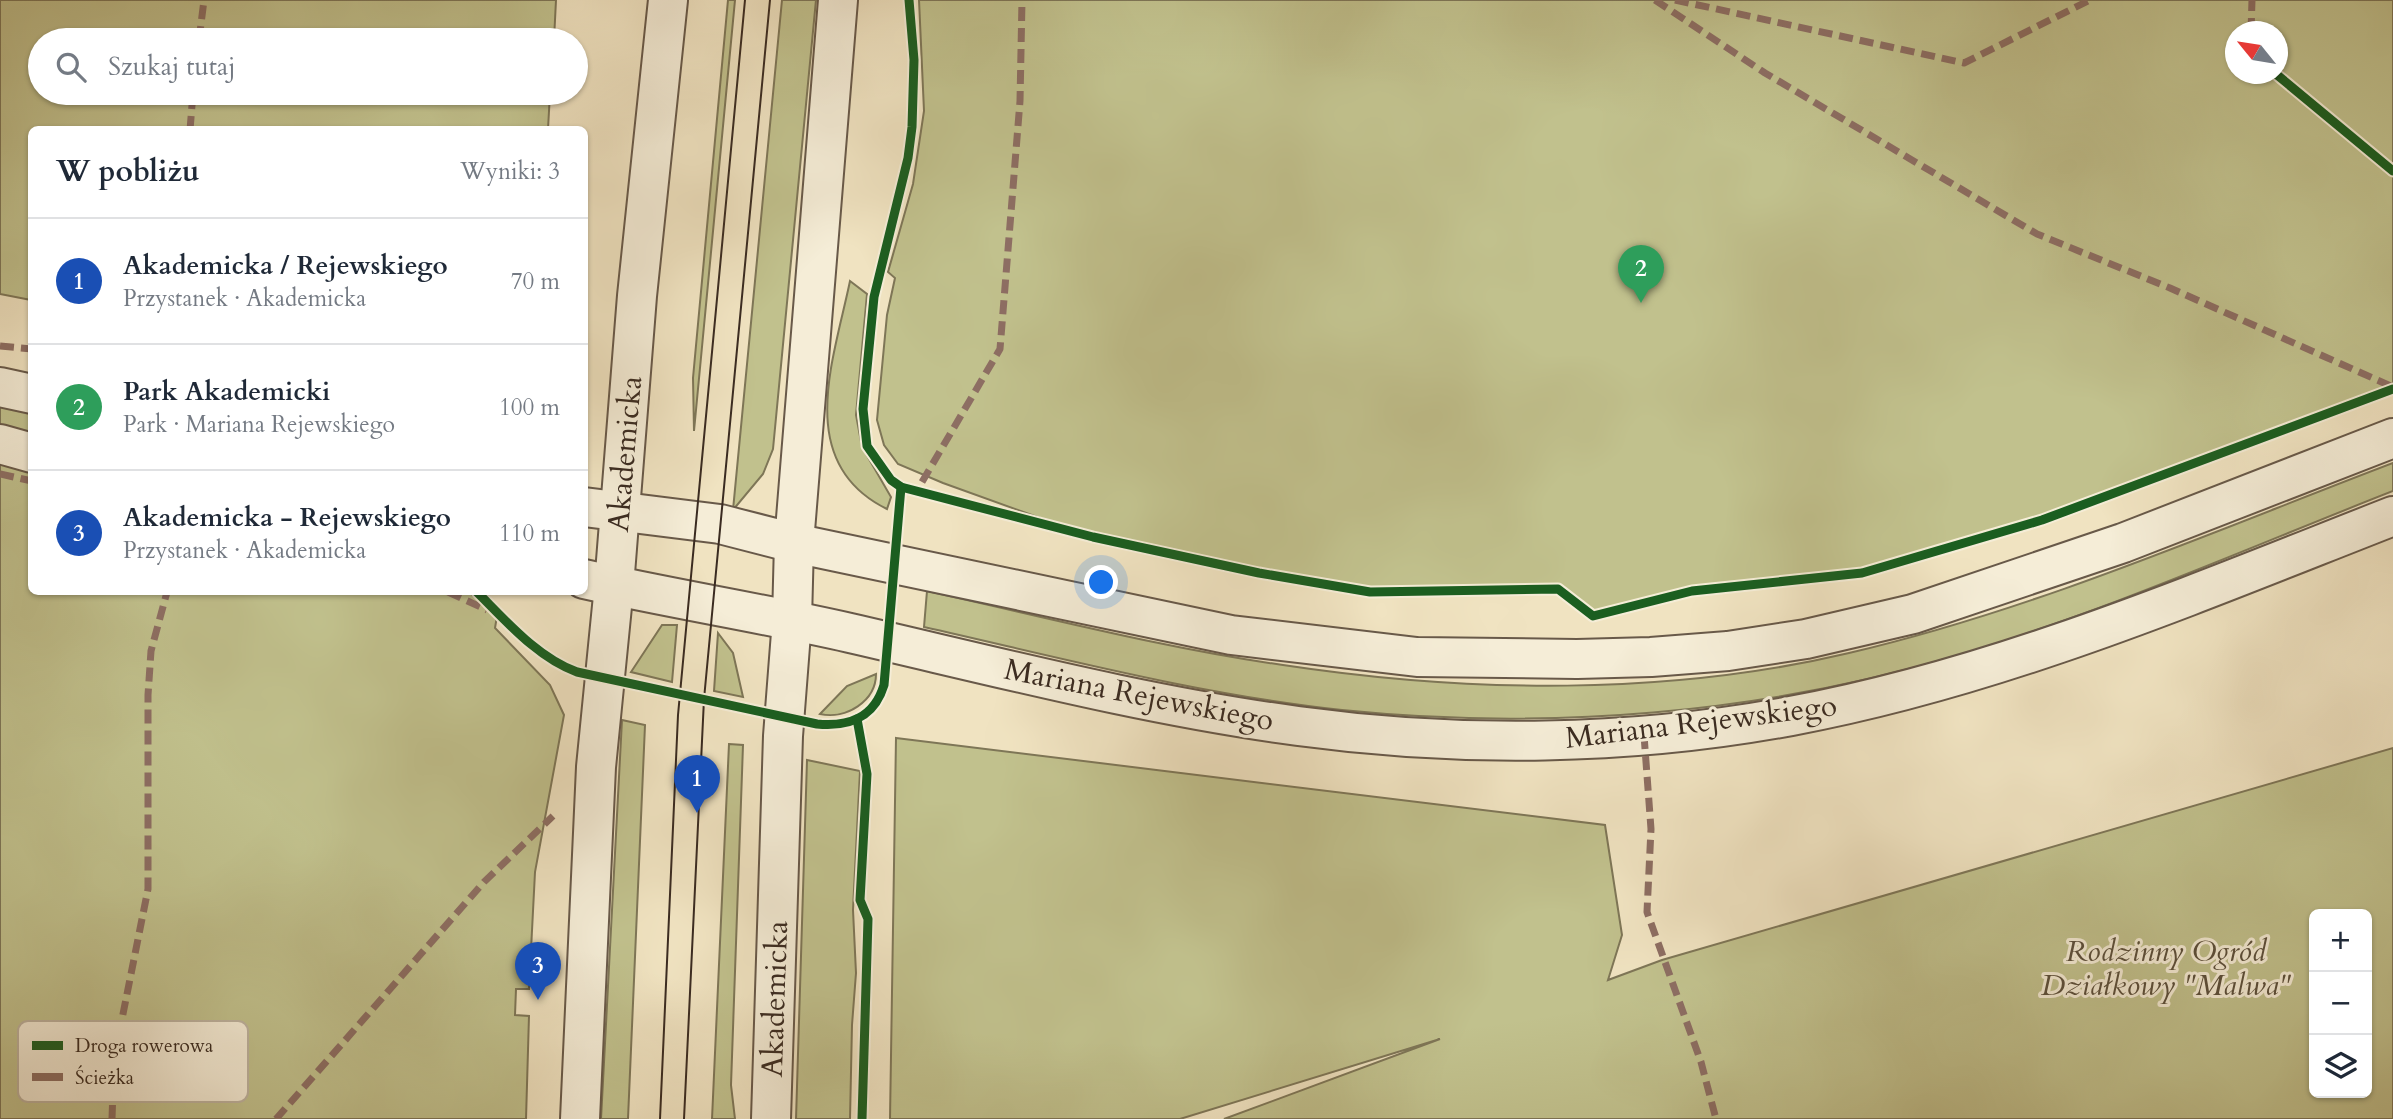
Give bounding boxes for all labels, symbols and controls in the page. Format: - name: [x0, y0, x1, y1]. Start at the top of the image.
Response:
- north arrow: [2225, 21, 2288, 84]
- search box: [28, 28, 588, 105]
- icon: search: [52, 48, 90, 86]
- text: Szukaj tutaj: [108, 49, 236, 84]
- text: W pobliżu: [56, 151, 200, 192]
- text: Wyniki: 3: [460, 156, 560, 187]
- pin: 2: [1618, 245, 1664, 303]
- text: Akademicka / Rejewskiego: [123, 248, 448, 283]
- text: 1: [73, 266, 85, 297]
- text: 70 m: [511, 266, 560, 297]
- text: Przystanek · Akademicka: [123, 283, 366, 314]
- text: Park Akademicki: [123, 374, 330, 409]
- street label: Akademicka: [598, 374, 652, 534]
- text: 2: [73, 392, 85, 423]
- text: 100 m: [499, 392, 560, 423]
- text: Park · Mariana Rejewskiego: [123, 409, 395, 440]
- text: Akademicka - Rejewskiego: [123, 500, 451, 535]
- text: 3: [73, 518, 85, 549]
- text: 110 m: [499, 518, 560, 549]
- text: Przystanek · Akademicka: [123, 535, 366, 566]
- your location: [1084, 565, 1118, 599]
- street label: Mariana Rejewskiego: [1001, 649, 1277, 741]
- street label: Mariana Rejewskiego: [1563, 685, 1839, 759]
- pin: 1: [674, 755, 720, 813]
- map controls: [2309, 909, 2372, 1098]
- button: +: [2309, 909, 2372, 972]
- street label: Akademicka: [752, 920, 798, 1078]
- park label: Rodzinny Ogród Działkowy "Malwa": [2041, 931, 2291, 1006]
- pin: 3: [515, 942, 561, 1000]
- button: −: [2309, 972, 2372, 1035]
- legend: [18, 1021, 248, 1102]
- text: Droga rowerowa: [75, 1033, 213, 1059]
- button: layers: [2309, 1035, 2372, 1098]
- text: Ścieżka: [75, 1065, 134, 1091]

